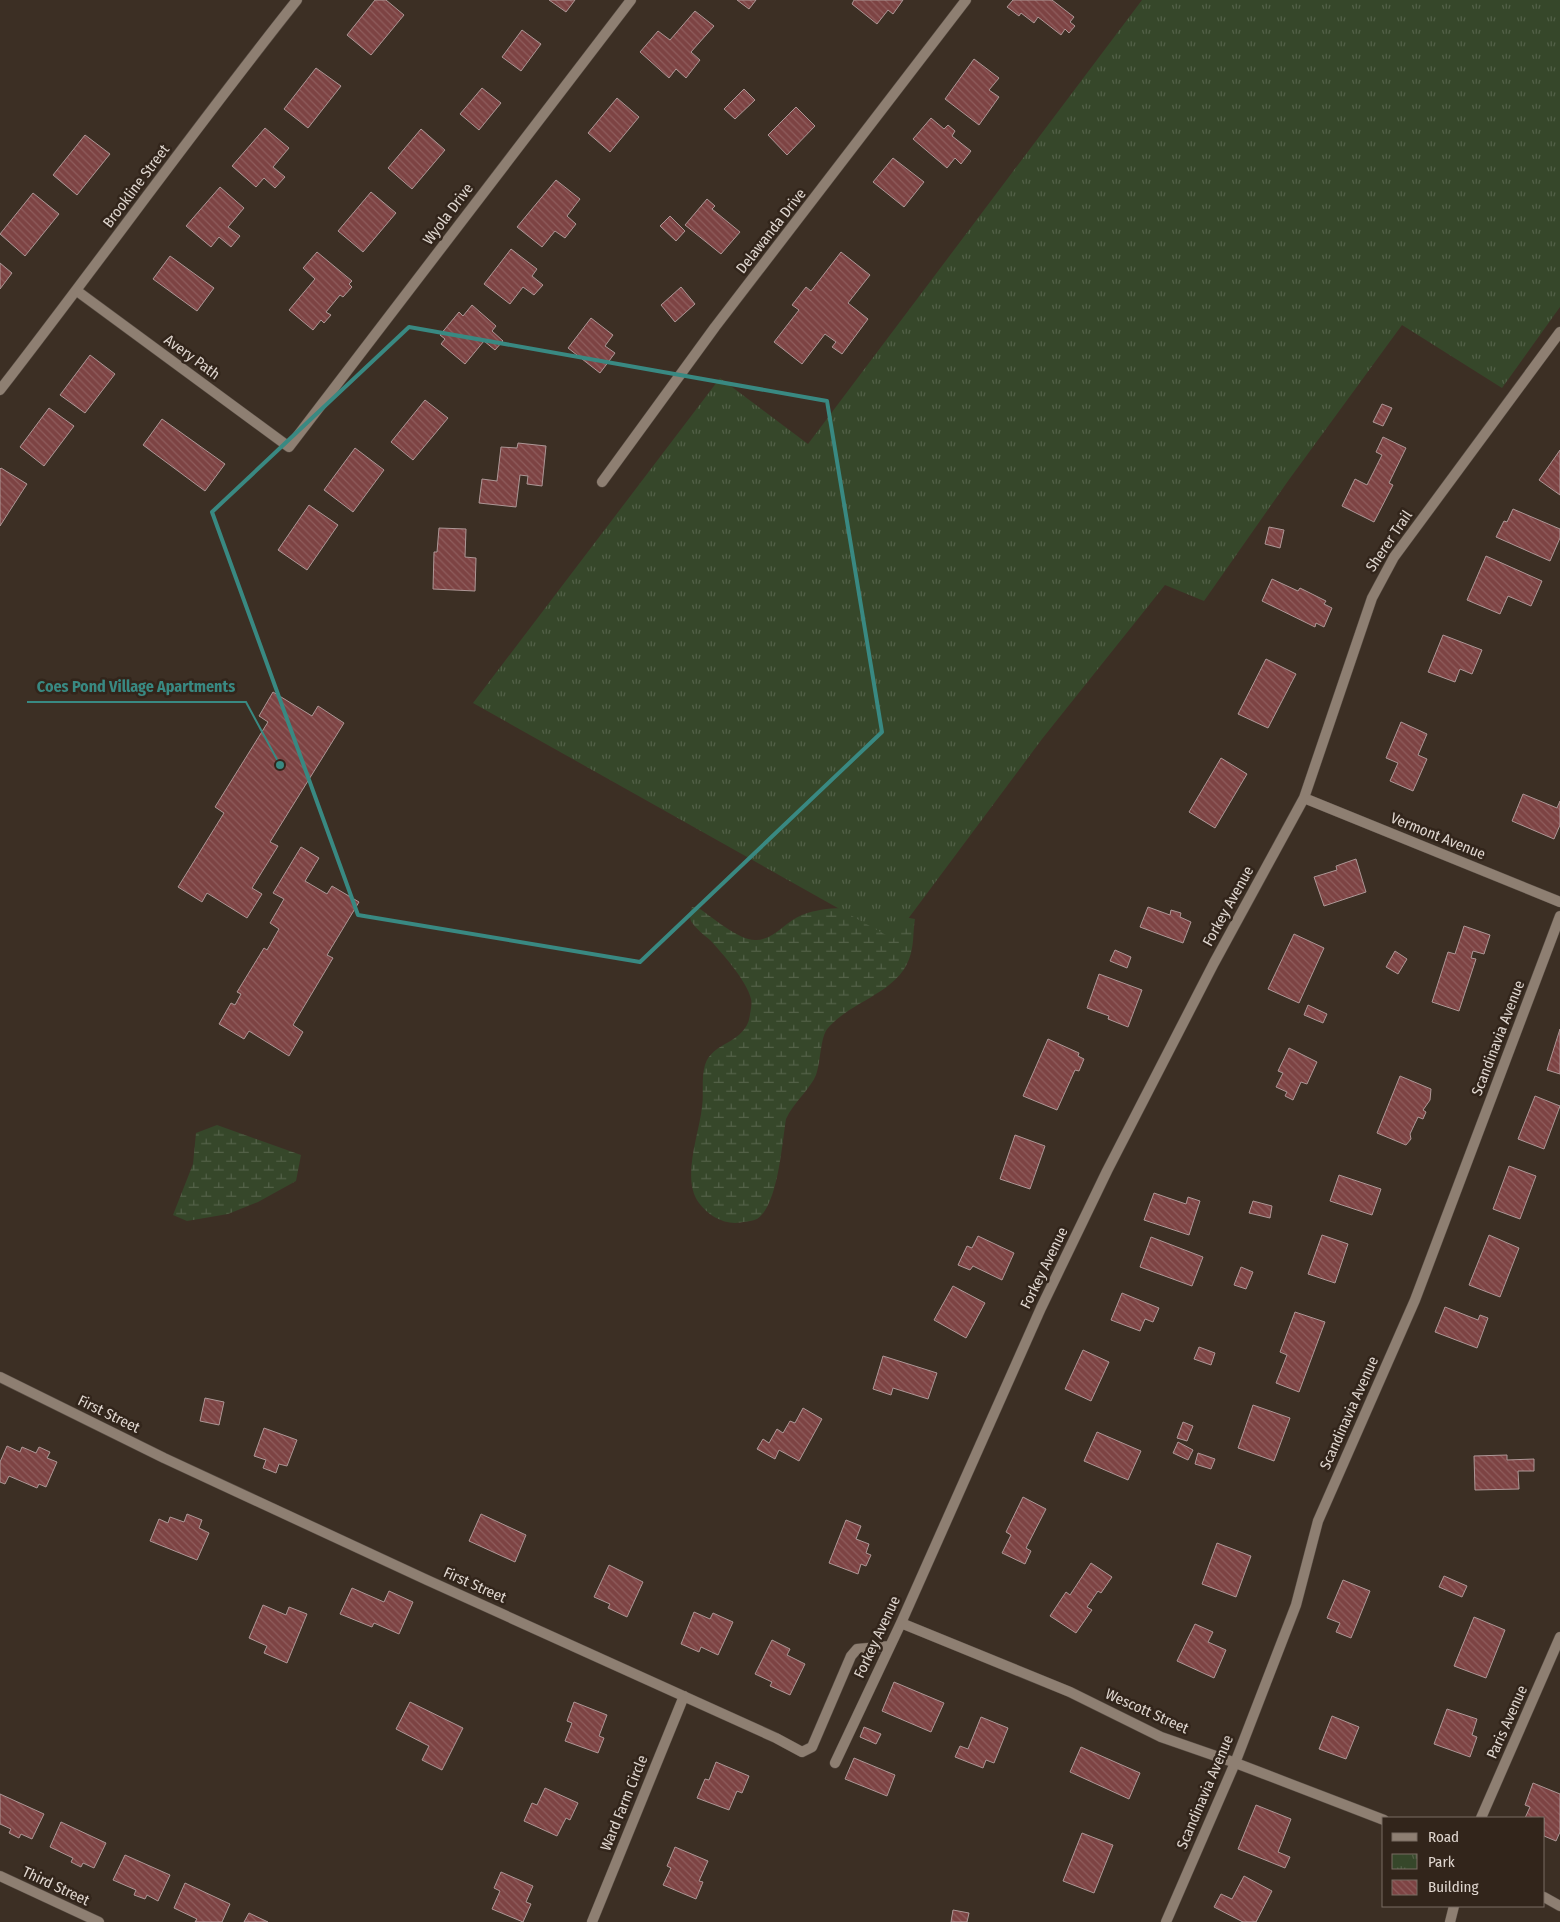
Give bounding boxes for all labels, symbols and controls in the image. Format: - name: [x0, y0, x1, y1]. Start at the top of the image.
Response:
- street label: Brookline Street: [99, 141, 173, 231]
- street label: Wyola Drive: [419, 180, 477, 248]
- street label: Delawanda Drive: [732, 185, 810, 277]
- street label: Avery Path: [161, 331, 223, 383]
- street label: Sherer Trail: [1362, 507, 1416, 575]
- callout: Coes Pond Village Apartments: [27, 671, 246, 702]
- text: Coes Pond Village Apartments: [37, 677, 235, 696]
- street label: Vermont Avenue: [1388, 809, 1488, 863]
- street label: Forkey Avenue: [1199, 863, 1257, 949]
- street label: Scandinavia Avenue: [1468, 978, 1528, 1098]
- street label: Forkey Avenue: [1016, 1224, 1072, 1312]
- street label: Scandinavia Avenue: [1316, 1354, 1382, 1472]
- street label: First Street: [75, 1391, 143, 1437]
- street label: First Street: [441, 1563, 509, 1607]
- street label: Forkey Avenue: [850, 1593, 904, 1681]
- street label: Paris Avenue: [1483, 1683, 1531, 1761]
- street label: Wescott Street: [1103, 1685, 1191, 1737]
- street label: Scandinavia Avenue: [1173, 1732, 1237, 1852]
- street label: Ward Farm Circle: [597, 1752, 651, 1854]
- legend: [1382, 1817, 1545, 1907]
- text: Road: [1428, 1828, 1459, 1846]
- text: Park: [1428, 1853, 1455, 1871]
- street label: Third Street: [20, 1863, 92, 1909]
- text: Building: [1428, 1878, 1479, 1896]

